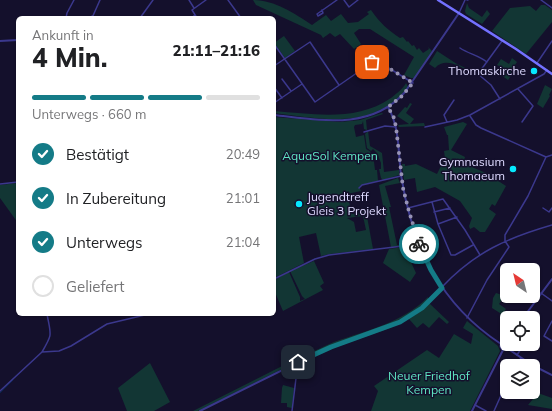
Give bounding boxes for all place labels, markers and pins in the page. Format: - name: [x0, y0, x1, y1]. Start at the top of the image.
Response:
- pin: [355, 45, 389, 79]
- place label: Thomaskirche: [448, 63, 526, 78]
- marker: Thomaskirche: [529, 66, 539, 76]
- place label: Gymnasium Thomaeum: [439, 154, 505, 183]
- marker: Gymnasium Thomaeum: [508, 164, 518, 174]
- place label: Jugendtreff Gleis 3 Projekt: [307, 189, 386, 218]
- marker: Jugendtreff Gleis 3 Projekt: [294, 199, 304, 209]
- pin: [281, 345, 315, 379]

